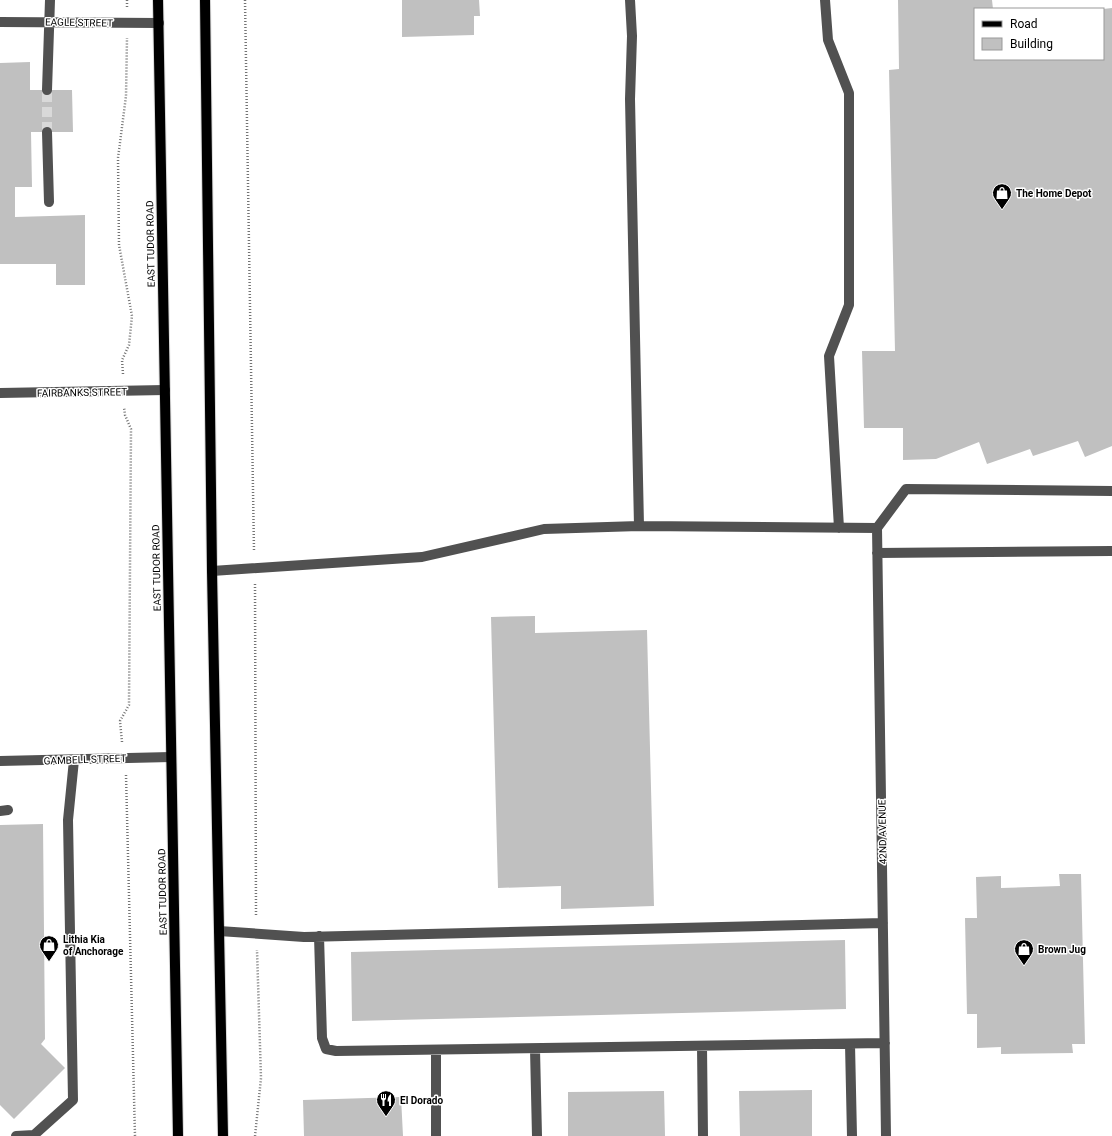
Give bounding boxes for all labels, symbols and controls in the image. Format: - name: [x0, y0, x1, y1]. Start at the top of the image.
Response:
- legend: [974, 8, 1104, 60]
- street label: EAGLE STREET: [45, 16, 113, 29]
- text: Road: [1010, 17, 1038, 31]
- text: Building: [1010, 37, 1053, 51]
- shop icon: The Home Depot: [991, 182, 1013, 210]
- place label: The Home Depot: [1016, 188, 1092, 199]
- street label: EAST TUDOR ROAD: [144, 201, 157, 287]
- street label: FAIRBANKS STREET: [37, 386, 127, 399]
- street label: EAST TUDOR ROAD: [150, 525, 163, 611]
- street label: GAMBELL STREET: [43, 753, 127, 766]
- street label: 42ND AVENUE: [876, 799, 889, 865]
- street label: EAST TUDOR ROAD: [156, 849, 169, 935]
- shop icon: Lithia Kia of Anchorage: [38, 934, 60, 962]
- place label: Lithia Kia of Anchorage: [63, 934, 124, 957]
- shop icon: Brown Jug: [1013, 938, 1035, 966]
- place label: Brown Jug: [1038, 944, 1086, 955]
- restaurant icon: El Dorado: [375, 1089, 397, 1117]
- place label: El Dorado: [400, 1095, 443, 1106]

